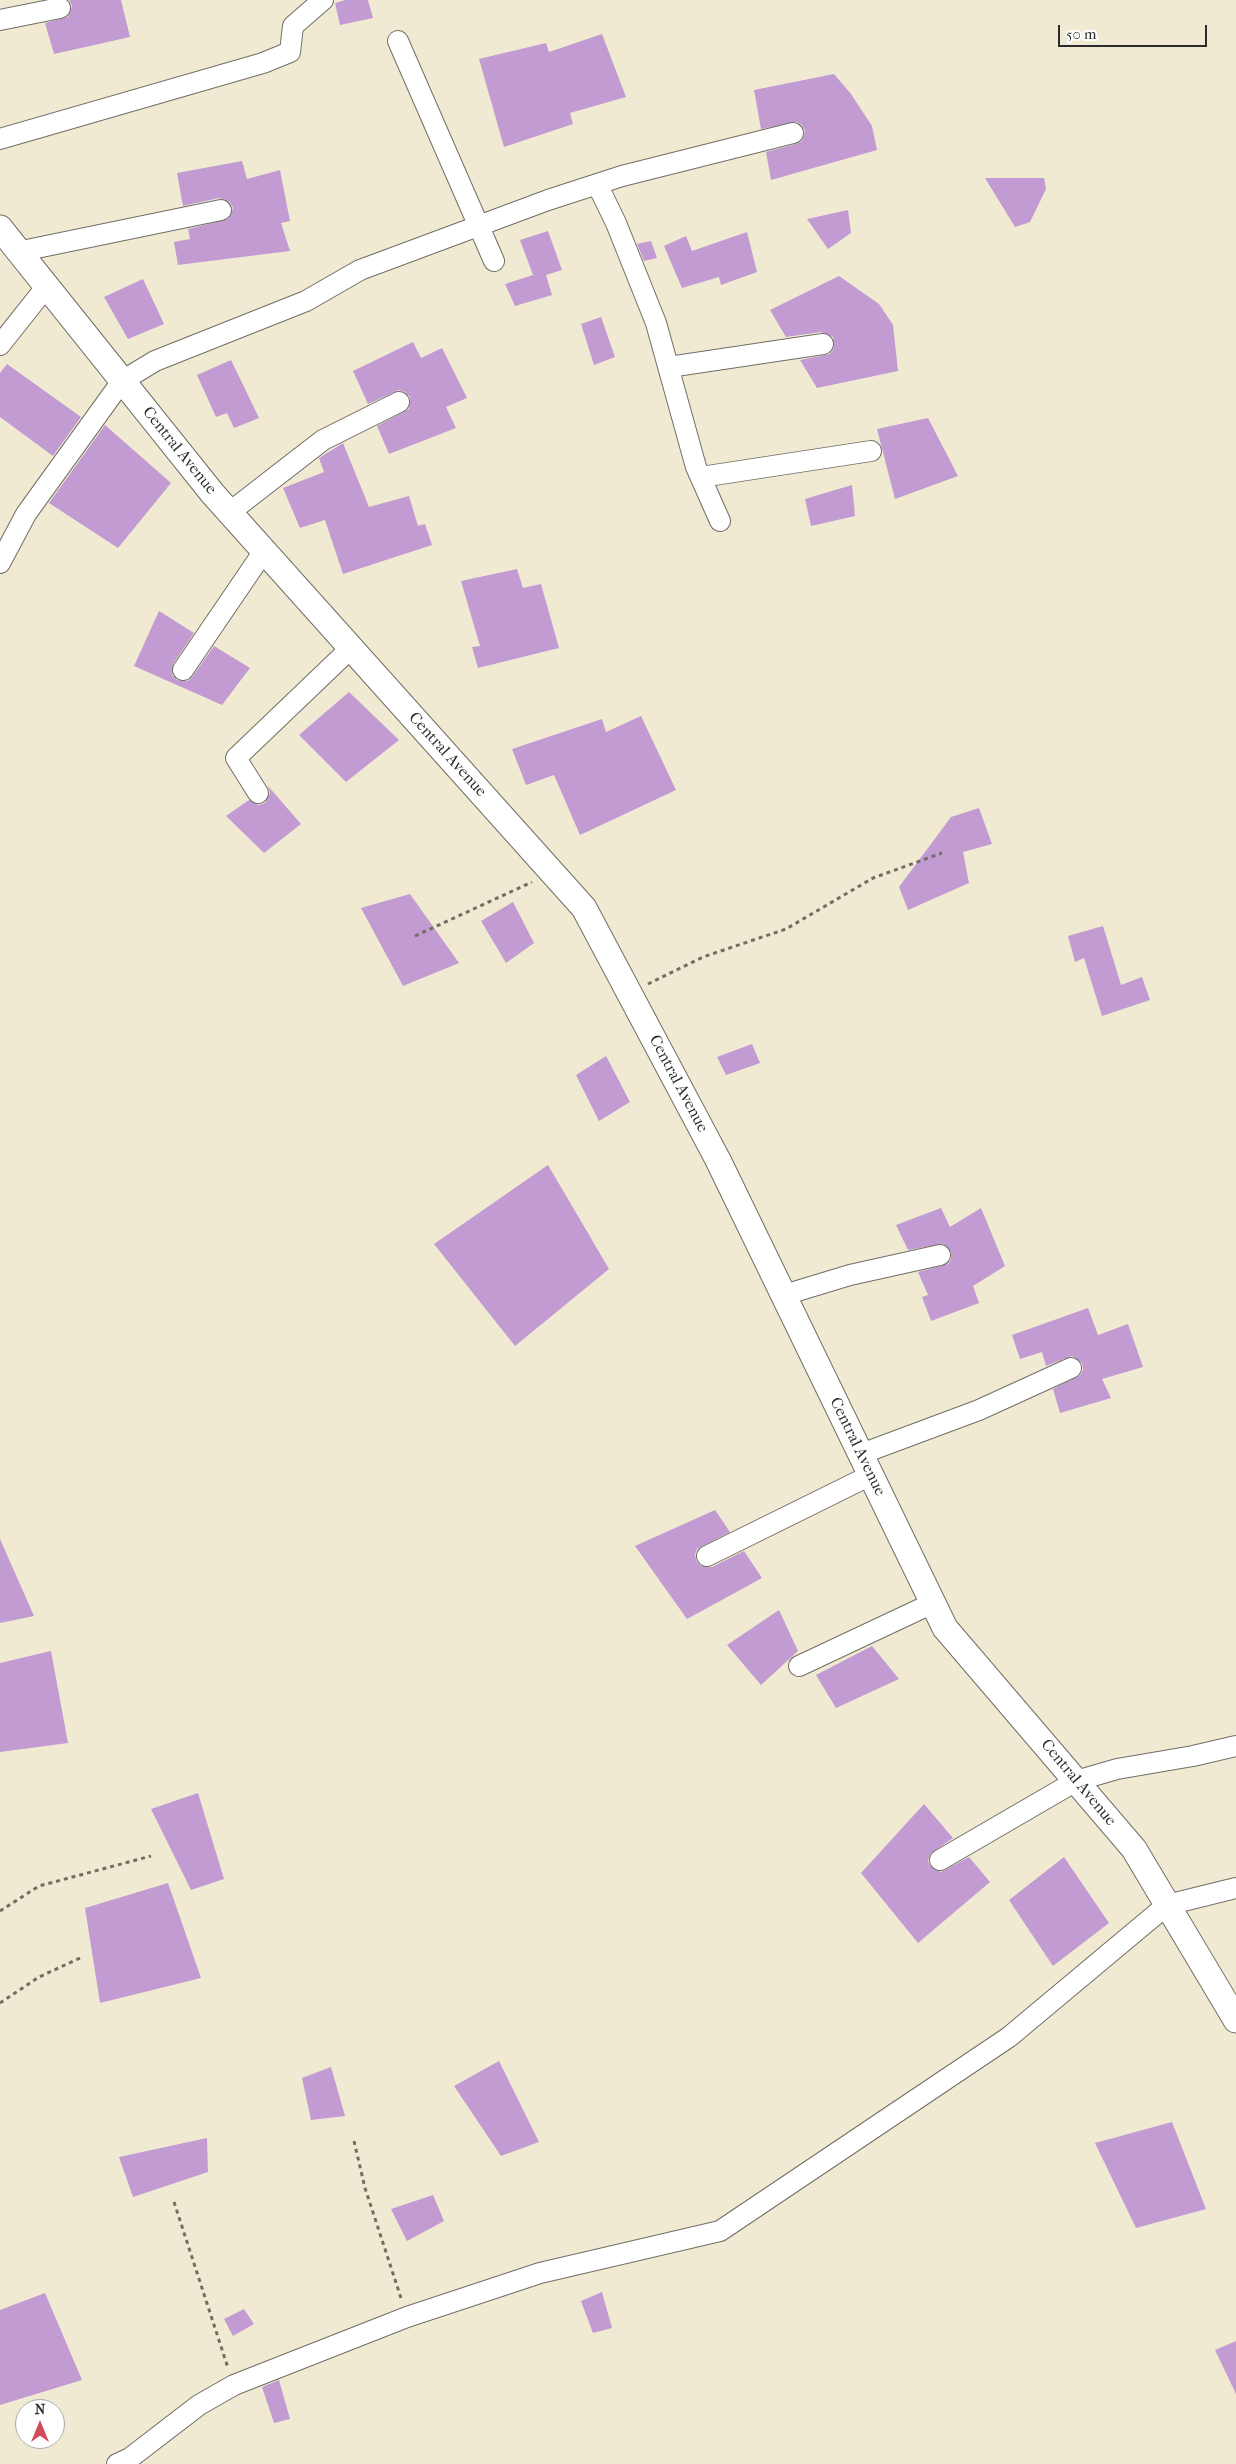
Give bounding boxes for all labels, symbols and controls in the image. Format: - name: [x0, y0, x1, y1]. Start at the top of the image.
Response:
- scale bar: [1061, 15, 1210, 47]
- text: 50 m: [1066, 25, 1096, 43]
- street label: Central Avenue: [138, 403, 220, 499]
- street label: Central Avenue: [404, 709, 490, 801]
- street label: Central Avenue: [644, 1032, 712, 1136]
- street label: Central Avenue: [825, 1395, 889, 1499]
- street label: Central Avenue: [1036, 1736, 1120, 1830]
- north arrow: [15, 2399, 65, 2449]
- text: N: [35, 2401, 45, 2418]

